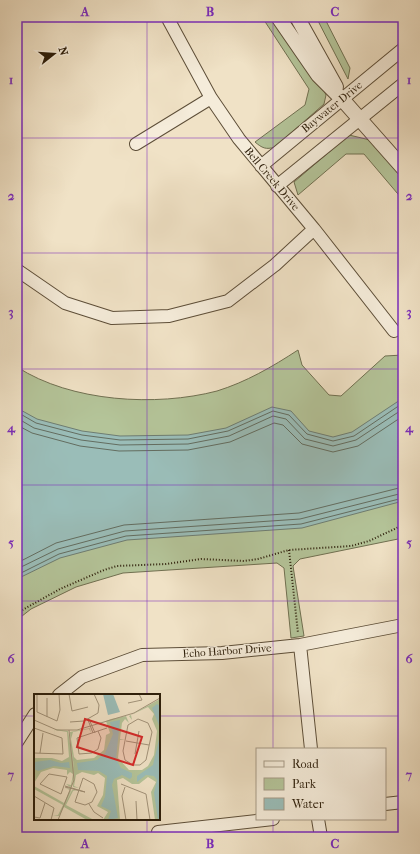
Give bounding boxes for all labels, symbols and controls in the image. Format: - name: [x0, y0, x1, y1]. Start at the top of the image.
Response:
- text: A: [80, 4, 90, 19]
- text: B: [206, 4, 215, 19]
- text: C: [331, 4, 340, 19]
- north arrow: [34, 34, 74, 74]
- text: N: [56, 45, 71, 58]
- text: 1: [9, 72, 14, 87]
- text: 1: [407, 72, 412, 87]
- street label: Baywater Drive: [299, 78, 365, 135]
- street label: Bell Creek Drive: [242, 145, 303, 214]
- text: 2: [8, 188, 15, 203]
- text: 2: [406, 188, 413, 203]
- text: 3: [8, 304, 14, 320]
- text: 3: [406, 304, 412, 320]
- text: 4: [6, 420, 16, 436]
- text: 4: [404, 420, 414, 436]
- text: 5: [8, 535, 14, 550]
- text: 5: [406, 535, 412, 550]
- street label: Echo Harbor Drive: [182, 641, 273, 661]
- text: 6: [7, 651, 15, 666]
- text: 6: [405, 651, 413, 666]
- inset map: [34, 694, 160, 820]
- legend: [256, 748, 386, 820]
- text: Road: [292, 757, 319, 771]
- text: 7: [7, 767, 15, 782]
- text: 7: [405, 767, 413, 782]
- text: Park: [292, 777, 317, 791]
- text: Water: [291, 797, 325, 811]
- text: A: [80, 836, 90, 851]
- text: B: [206, 836, 215, 851]
- text: C: [331, 836, 340, 851]

